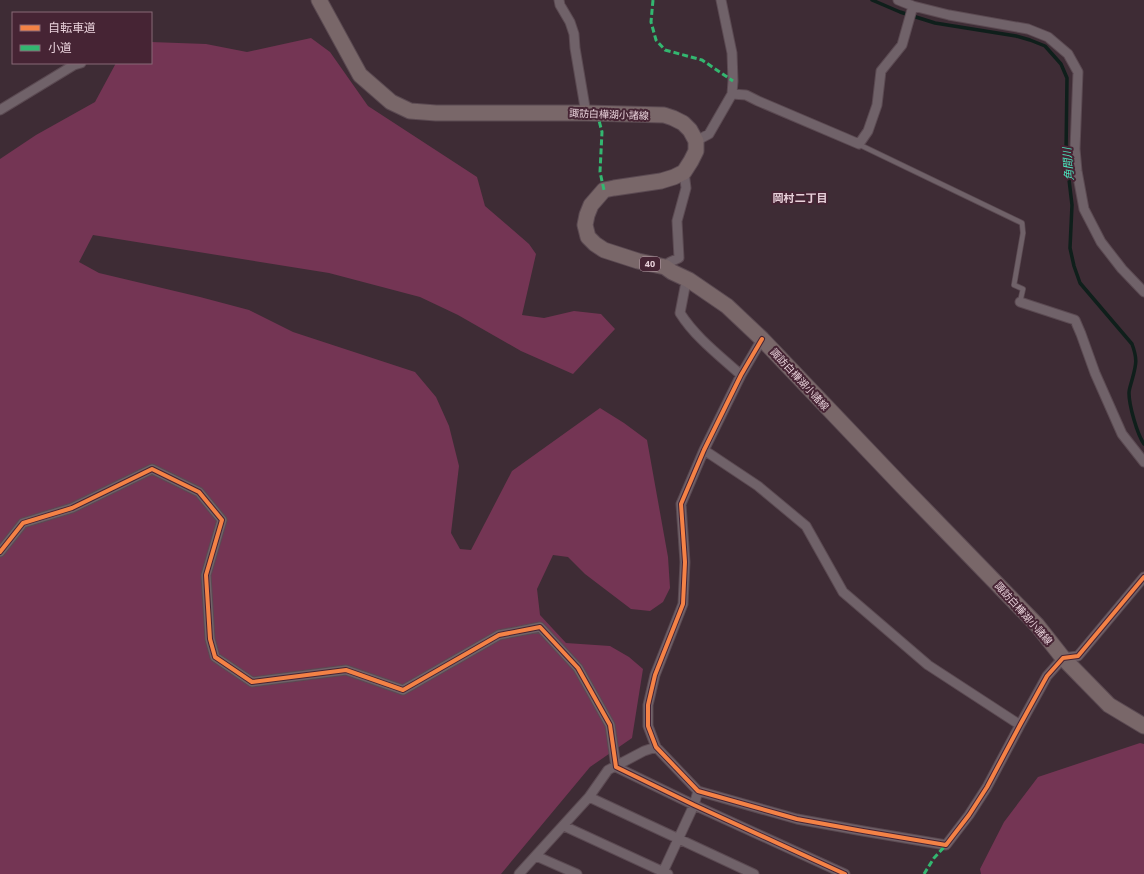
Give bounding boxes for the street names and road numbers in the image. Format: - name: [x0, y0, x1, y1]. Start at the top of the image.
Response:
- street label: 諏訪白樺湖小諸線: [569, 106, 649, 122]
- road number: 40: [640, 257, 660, 271]
- street label: 諏訪白樺湖小諸線: [768, 345, 832, 413]
- street label: 諏訪白樺湖小諸線: [992, 579, 1056, 647]

